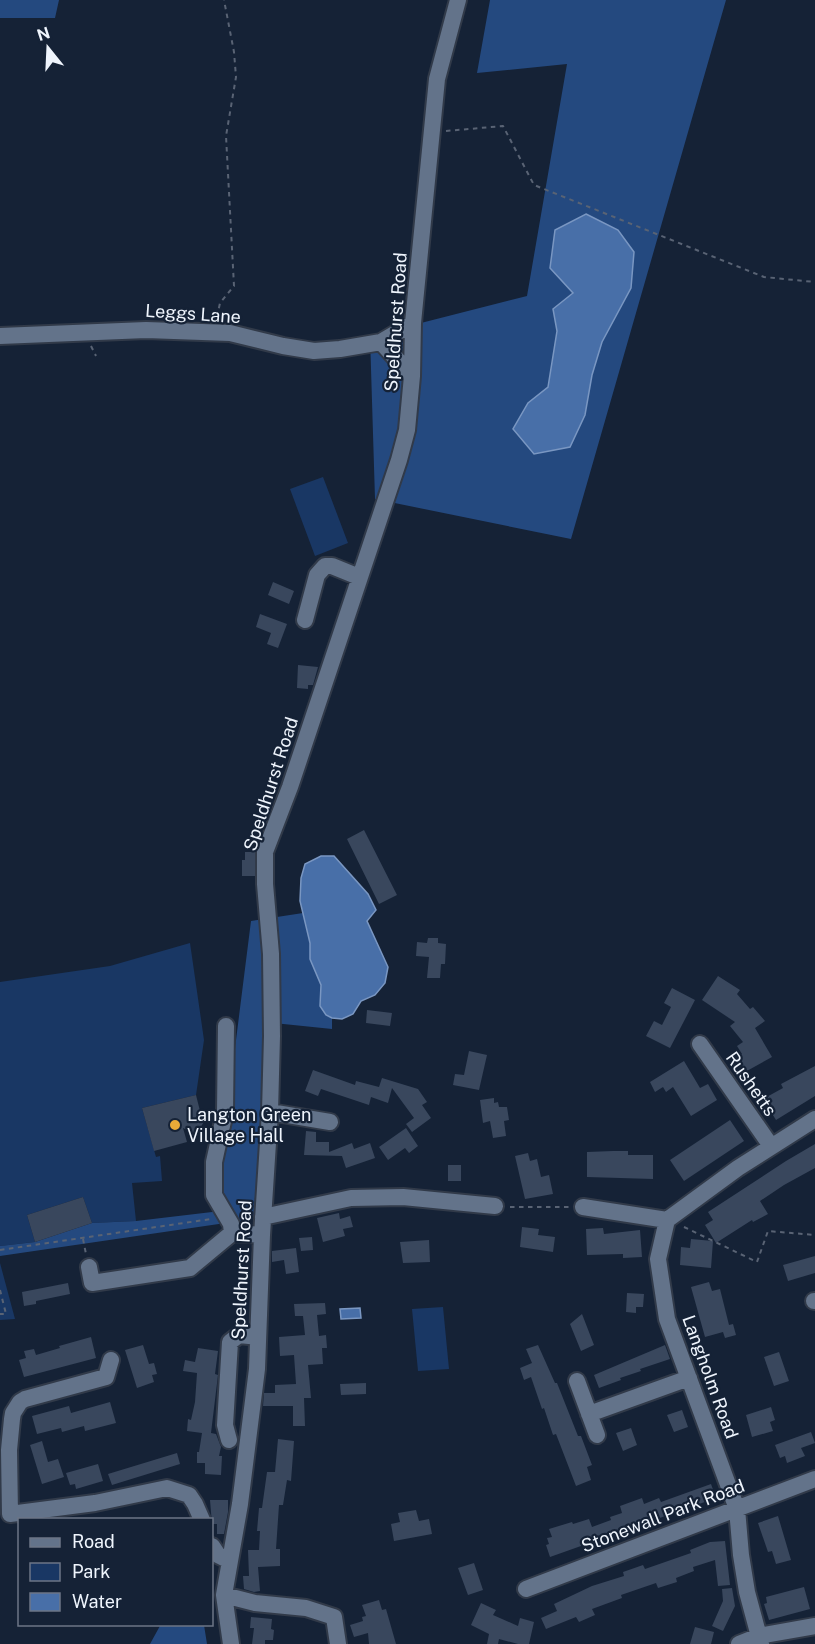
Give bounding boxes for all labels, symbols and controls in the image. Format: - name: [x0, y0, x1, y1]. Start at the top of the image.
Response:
- north arrow: [18, 18, 78, 78]
- text: N: [35, 23, 52, 45]
- street label: Speldhurst Road: [380, 252, 411, 392]
- street label: Leggs Lane: [144, 300, 242, 327]
- street label: Speldhurst Road: [239, 714, 302, 854]
- street label: Rushetts: [722, 1047, 781, 1120]
- place label: Langton Green Village Hall: [187, 1104, 311, 1146]
- marker: Langton Green Village Hall: [168, 1118, 182, 1132]
- street label: Speldhurst Road: [227, 1200, 256, 1340]
- street label: Langholm Road: [678, 1312, 743, 1442]
- street label: Stonewall Park Road: [578, 1475, 747, 1556]
- legend: [18, 1518, 213, 1626]
- text: Road: [72, 1531, 115, 1552]
- text: Park: [72, 1561, 110, 1582]
- text: Water: [72, 1591, 122, 1612]

